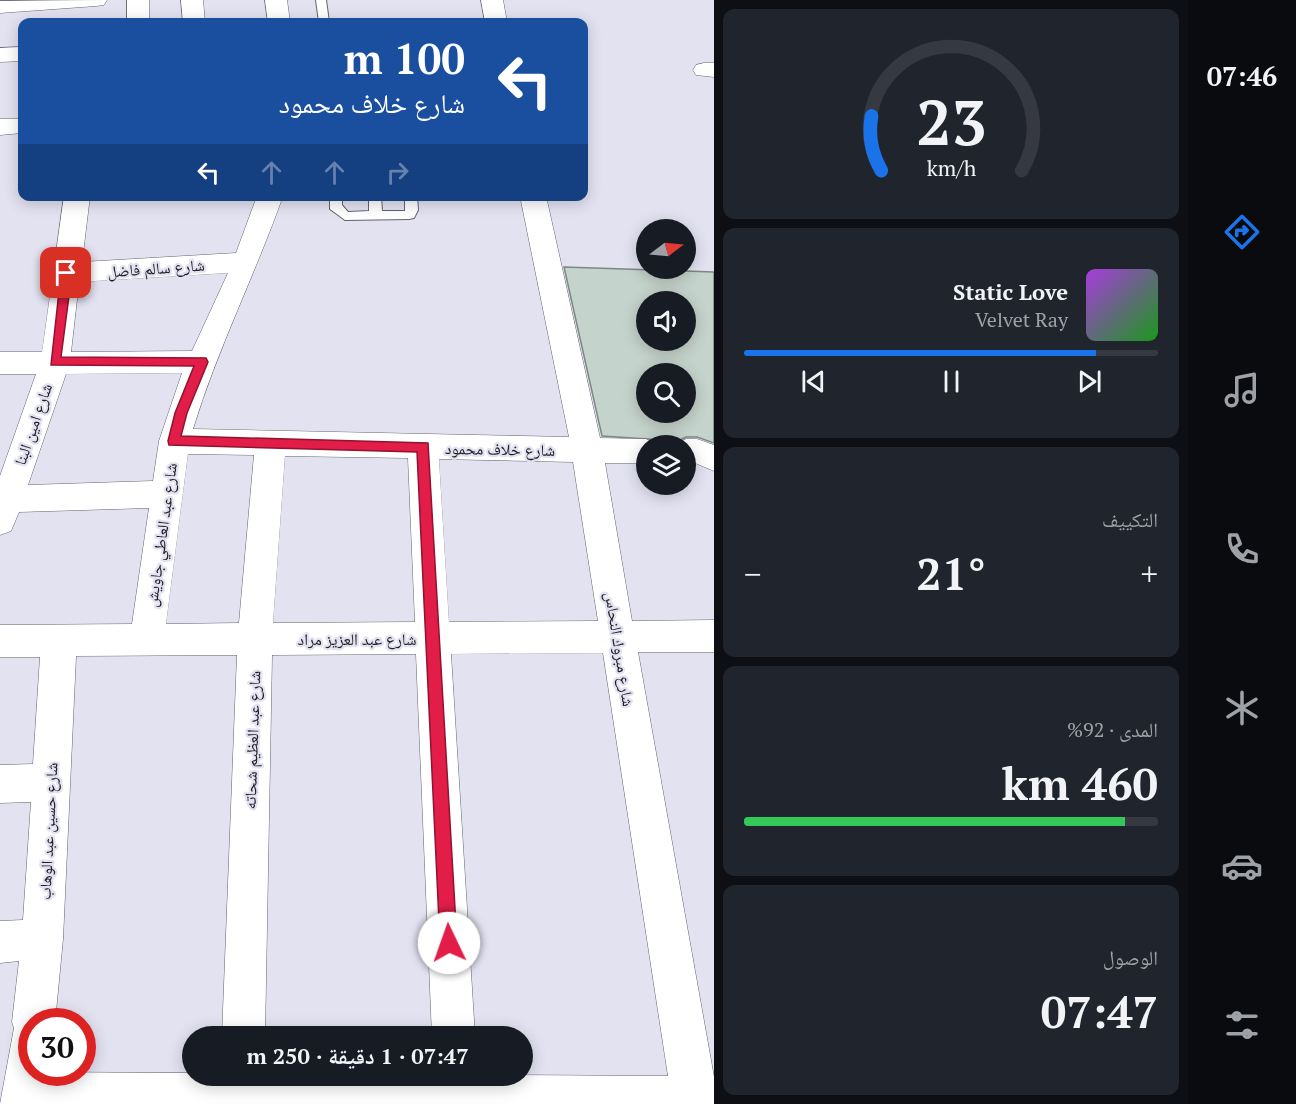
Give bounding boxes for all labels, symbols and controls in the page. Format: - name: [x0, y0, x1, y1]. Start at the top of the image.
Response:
- text: 100 m: [344, 30, 465, 86]
- icon: left: [486, 42, 564, 120]
- text: 07:46: [1207, 58, 1277, 94]
- text: 23: [916, 80, 986, 163]
- text: شارع خلاف محمود: [279, 85, 465, 121]
- text: km/h: [926, 154, 976, 182]
- icon: left: [192, 156, 225, 189]
- icon: ahead: [255, 156, 288, 189]
- icon: ahead: [318, 156, 351, 189]
- icon: right: [381, 156, 414, 189]
- icon: directions: [1221, 211, 1263, 253]
- north arrow: [636, 219, 696, 279]
- map controls: [636, 219, 696, 495]
- pin: [40, 247, 91, 298]
- street label: شارع سالم فاضل: [107, 254, 205, 282]
- icon: arrive: [49, 256, 82, 289]
- text: Static Love: [953, 277, 1068, 306]
- button: sound: [636, 291, 696, 351]
- text: Velvet Ray: [975, 306, 1068, 333]
- button: search: [636, 363, 696, 423]
- icon: previous: [797, 365, 830, 398]
- icon: pause: [935, 365, 968, 398]
- icon: next: [1073, 365, 1106, 398]
- icon: music: [1221, 369, 1263, 411]
- street label: شارع امين البنا: [9, 380, 57, 468]
- button: layers: [636, 435, 696, 495]
- street label: شارع خلاف محمود: [445, 437, 555, 461]
- street label: شارع عبد العاطي جاويش: [140, 462, 184, 609]
- text: التكييف: [1102, 506, 1158, 533]
- icon: phone: [1221, 528, 1263, 570]
- text: 21°: [916, 543, 986, 603]
- text: −: [744, 552, 762, 595]
- text: +: [1140, 552, 1158, 595]
- street label: شارع مبروك النحاس: [600, 590, 640, 708]
- street label: شارع عبد العزيز مراد: [298, 628, 416, 650]
- street label: شارع عبد العظيم شحاته: [239, 670, 265, 810]
- icon: climate: [1221, 687, 1263, 729]
- text: المدى · 92%: [1067, 716, 1158, 743]
- text: 460 km: [1002, 753, 1158, 813]
- street label: شارع حسين عبد الوهاب: [33, 762, 63, 900]
- icon: car: [1221, 845, 1263, 887]
- position arrow: [417, 911, 481, 975]
- text: الوصول: [1103, 944, 1158, 971]
- text: 07:47: [1041, 981, 1158, 1041]
- icon: filters: [1221, 1004, 1263, 1046]
- speed limit sign: 30: [18, 1008, 96, 1086]
- text: 07:47 · 1 دقيقة · 250 m: [246, 1041, 469, 1070]

